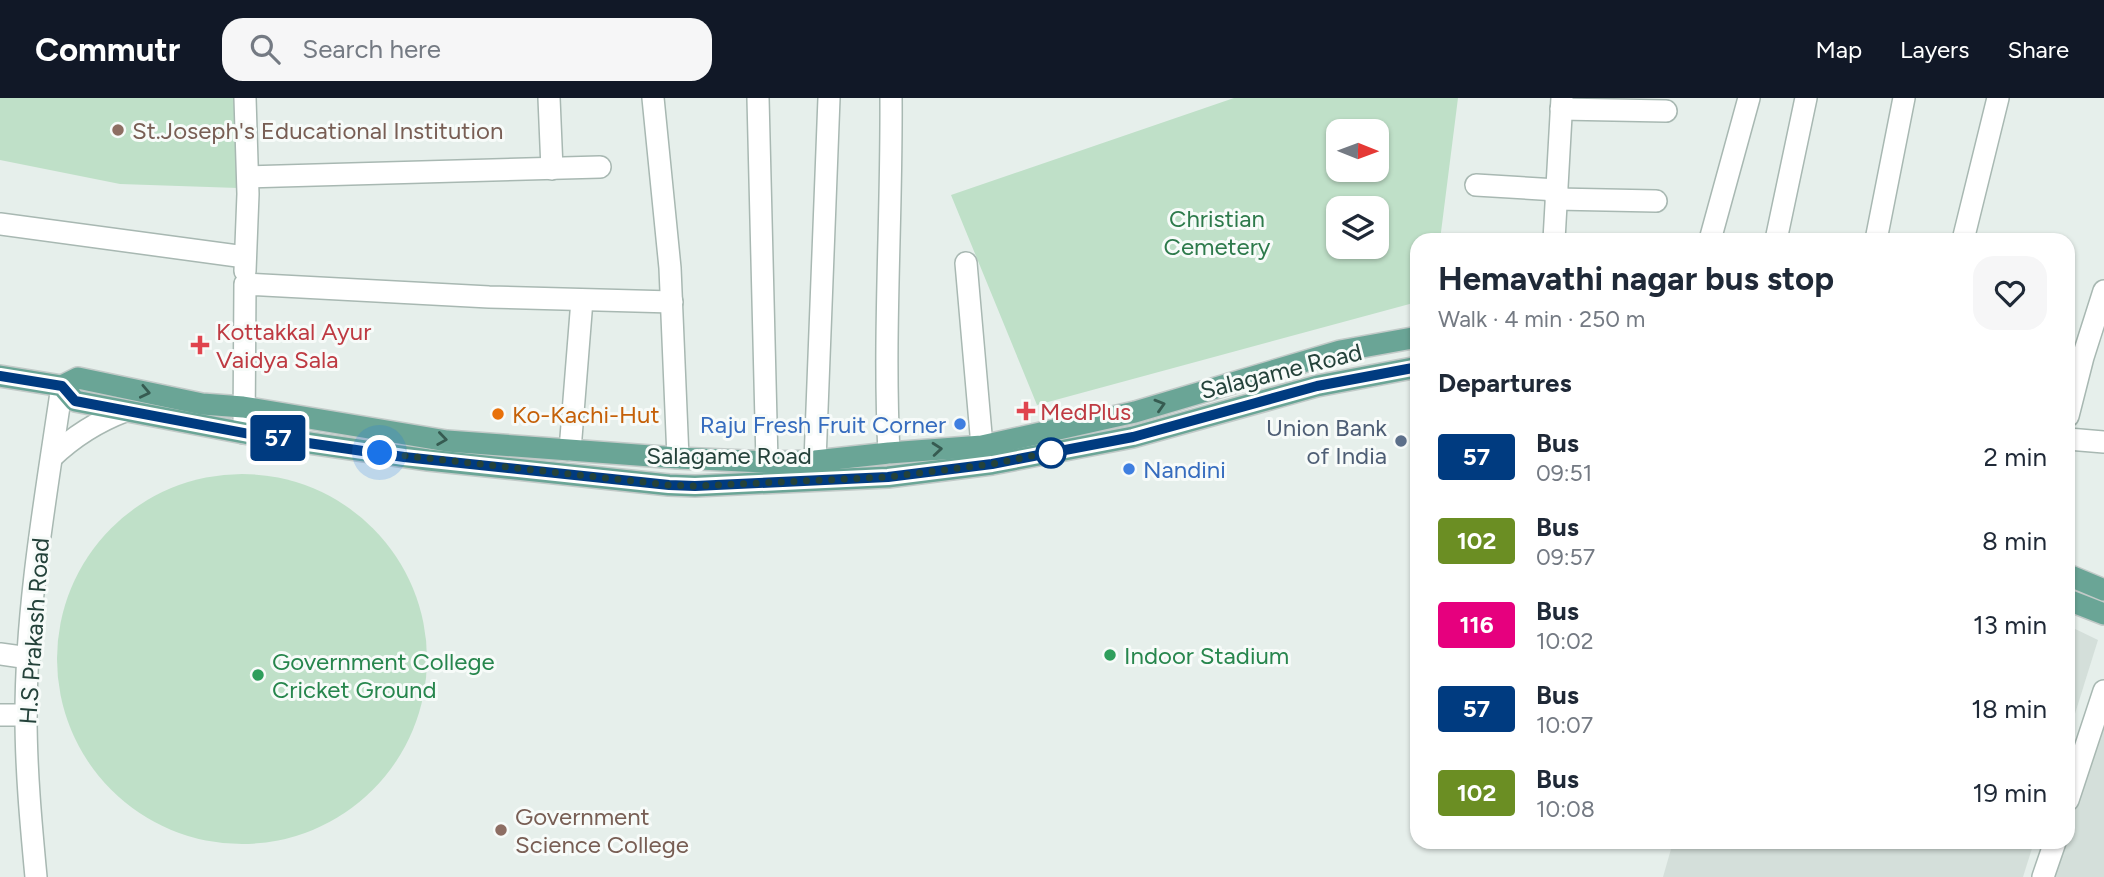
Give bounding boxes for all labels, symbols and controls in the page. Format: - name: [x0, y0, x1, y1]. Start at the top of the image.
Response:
- search box: [222, 18, 712, 81]
- text: Commutr: [35, 30, 180, 69]
- icon: search: [246, 30, 284, 68]
- text: Search here: [302, 33, 441, 65]
- text: Map: [1815, 35, 1862, 64]
- text: Layers: [1900, 35, 1969, 64]
- text: Share: [2007, 35, 2069, 64]
- place label: St.Joseph's Educational Institution: [132, 116, 503, 145]
- north arrow: [1326, 119, 1390, 182]
- map controls: [1326, 119, 1389, 259]
- marker: St.Joseph's Educational Institution: [110, 122, 126, 138]
- button: layers: [1326, 196, 1389, 259]
- park label: Christian Cemetery: [1164, 204, 1271, 261]
- button: heart: [1973, 256, 2047, 330]
- text: Hemavathi nagar bus stop: [1438, 259, 1834, 298]
- text: Walk · 4 min · 250 m: [1438, 305, 1645, 333]
- place label: Kottakkal Ayur Vaidya Sala: [216, 317, 371, 374]
- marker: Kottakkal Ayur Vaidya Sala: [190, 335, 210, 355]
- street label: Salagame Road: [1197, 337, 1365, 405]
- text: Departures: [1438, 367, 1572, 399]
- one-way arrow: [139, 383, 151, 398]
- place label: MedPlus: [1040, 397, 1131, 426]
- one-way arrow: [1154, 399, 1166, 414]
- place label: Ko-Kachi-Hut: [512, 400, 660, 429]
- marker: MedPlus: [1018, 403, 1034, 419]
- marker: Ko-Kachi-Hut: [490, 406, 506, 422]
- place label: Raju Fresh Fruit Corner: [700, 410, 946, 439]
- place label: Union Bank of India: [1266, 413, 1387, 470]
- line badge: 57: [246, 415, 310, 461]
- marker: Raju Fresh Fruit Corner: [952, 416, 968, 432]
- text: 57: [264, 423, 292, 452]
- text: Bus: [1536, 427, 1579, 459]
- one-way arrow: [436, 432, 448, 447]
- marker: Union Bank of India: [1393, 433, 1409, 449]
- your location: [362, 435, 397, 470]
- unlabelled marker: [1036, 438, 1066, 468]
- street label: Salagame Road: [646, 441, 812, 470]
- text: 2 min: [1983, 441, 2047, 473]
- one-way arrow: [932, 442, 943, 457]
- text: 57: [1463, 442, 1490, 471]
- place label: Nandini: [1143, 455, 1226, 484]
- text: 09:51: [1536, 459, 1592, 487]
- marker: Nandini: [1121, 461, 1137, 477]
- text: Bus: [1536, 511, 1579, 543]
- text: 8 min: [1982, 525, 2047, 557]
- text: 102: [1457, 526, 1496, 555]
- street label: H.S Prakash Road: [13, 537, 55, 725]
- text: 09:57: [1536, 543, 1595, 571]
- text: Bus: [1536, 595, 1579, 627]
- text: 13 min: [1973, 609, 2047, 641]
- text: 116: [1459, 610, 1494, 639]
- text: 10:02: [1536, 627, 1594, 655]
- place label: Indoor Stadium: [1124, 641, 1289, 670]
- place label: Government College Cricket Ground: [272, 647, 495, 704]
- marker: Indoor Stadium: [1102, 647, 1118, 663]
- marker: Government College Cricket Ground: [250, 667, 266, 683]
- text: Bus: [1536, 679, 1579, 711]
- text: 18 min: [1971, 693, 2047, 725]
- text: 57: [1463, 694, 1490, 723]
- text: 10:07: [1536, 711, 1593, 739]
- text: Bus: [1536, 763, 1579, 795]
- text: 19 min: [1972, 777, 2047, 809]
- text: 102: [1457, 778, 1496, 807]
- text: 10:08: [1536, 795, 1595, 823]
- place label: Government Science College: [515, 802, 689, 859]
- marker: Government Science College: [493, 822, 509, 838]

